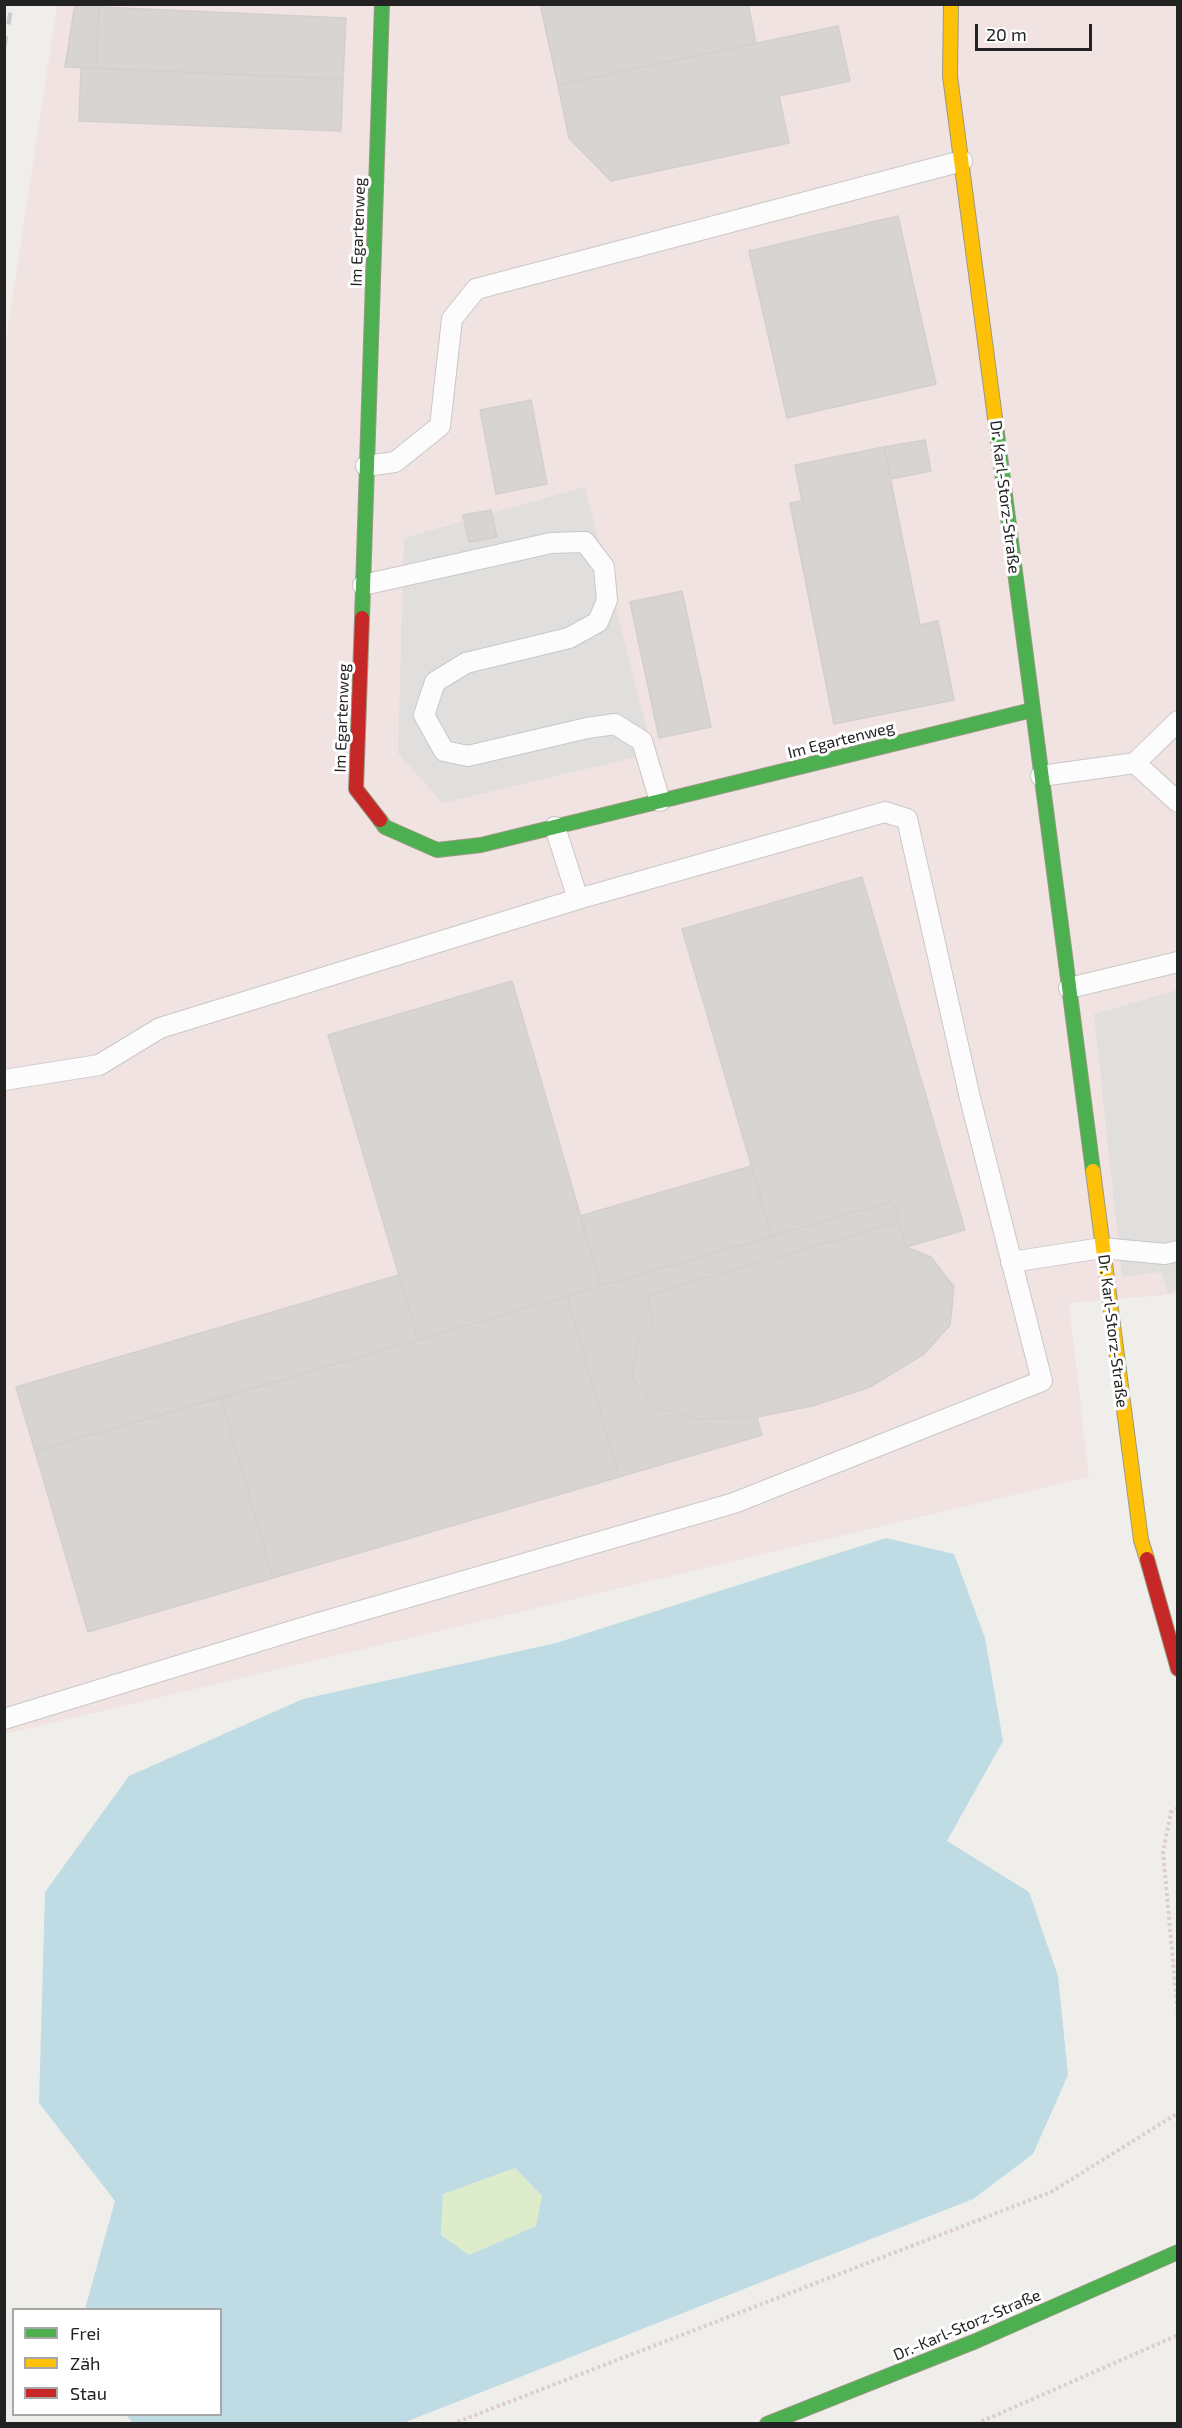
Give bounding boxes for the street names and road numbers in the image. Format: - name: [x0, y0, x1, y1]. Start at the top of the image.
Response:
- street label: Im Egartenweg: [346, 177, 370, 287]
- street label: Dr. Karl-Storz-Straße: [986, 419, 1024, 575]
- street label: Im Egartenweg: [330, 663, 354, 773]
- street label: Im Egartenweg: [786, 717, 896, 763]
- street label: Dr. Karl-Storz-Straße: [1094, 1253, 1132, 1409]
- street label: Dr.-Karl-Storz-Straße: [891, 2285, 1043, 2365]

